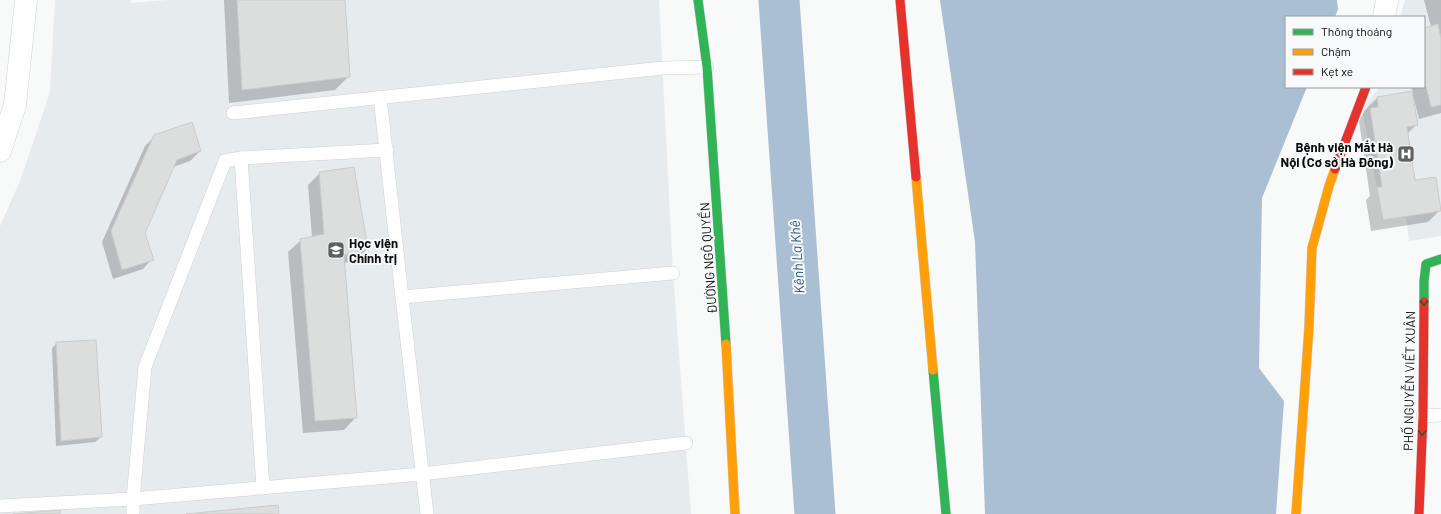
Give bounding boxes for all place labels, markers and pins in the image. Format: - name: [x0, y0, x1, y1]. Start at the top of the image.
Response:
- place label: Bệnh viện Mắt Hà Nội (Cơ sở Hà Đông): [1281, 139, 1393, 170]
- hospital icon: Bệnh viện Mắt Hà Nội (Cơ sở Hà Đông): [1396, 144, 1416, 164]
- place label: Học viện Chính trị: [349, 235, 398, 266]
- school or university icon: Học viện Chính trị: [326, 240, 346, 260]

